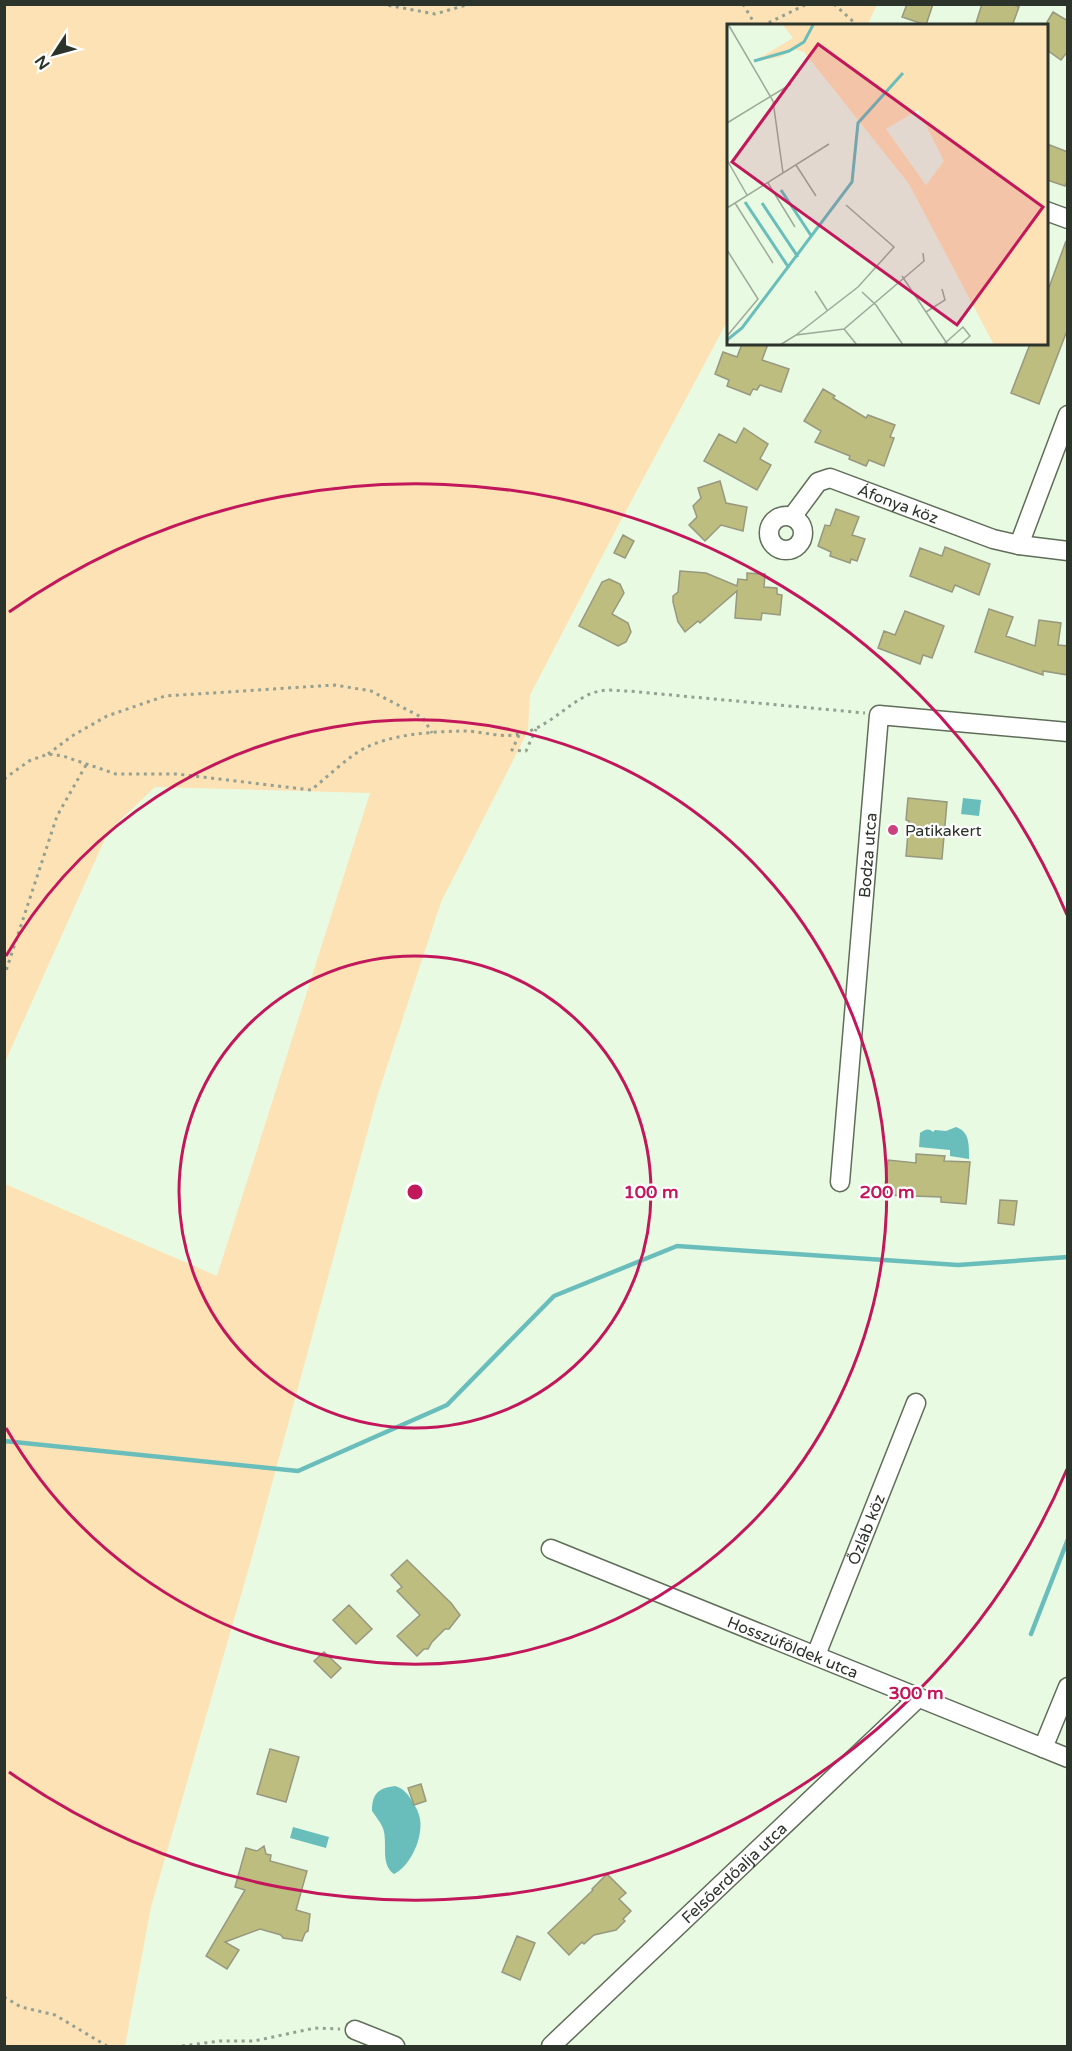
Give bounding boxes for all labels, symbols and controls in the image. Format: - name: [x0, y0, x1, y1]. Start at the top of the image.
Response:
- north arrow: [24, 24, 84, 84]
- inset map: [727, 24, 1048, 345]
- text: N: [31, 51, 55, 73]
- street label: Áfonya köz: [855, 480, 941, 529]
- street label: Bodza utca: [855, 812, 882, 899]
- place label: Patikakert: [905, 821, 982, 841]
- marker: Patikakert: [886, 823, 900, 837]
- text: 100 m: [623, 1181, 679, 1203]
- text: 200 m: [859, 1181, 915, 1203]
- centre of rings: [405, 1182, 425, 1202]
- street label: Őzláb köz: [844, 1492, 890, 1568]
- street label: Hosszúföldek utca: [724, 1612, 861, 1683]
- text: 300 m: [888, 1682, 944, 1704]
- street label: Felsőerdőalja utca: [678, 1819, 791, 1928]

